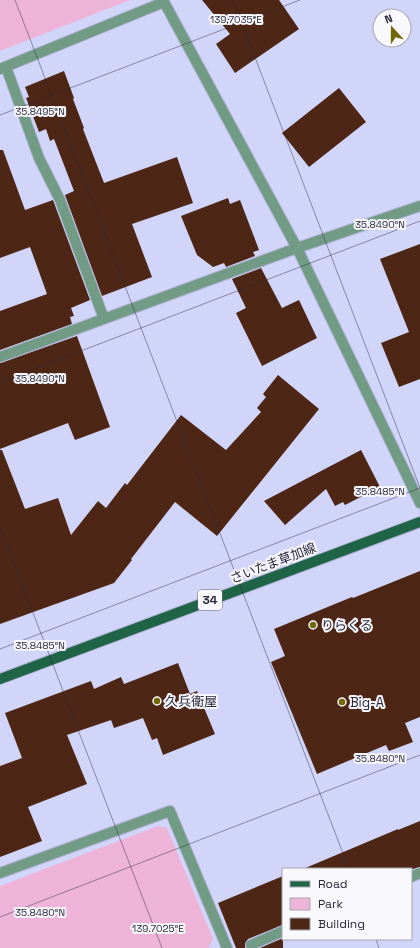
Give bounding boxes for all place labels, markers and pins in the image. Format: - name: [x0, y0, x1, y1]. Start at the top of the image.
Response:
- place label: りらくる: [321, 617, 373, 634]
- marker: りらくる: [308, 620, 318, 630]
- place label: 久兵衛屋: [165, 693, 217, 710]
- place label: Big-A: [350, 694, 384, 711]
- marker: 久兵衛屋: [152, 696, 162, 706]
- marker: Big-A: [337, 697, 347, 707]

